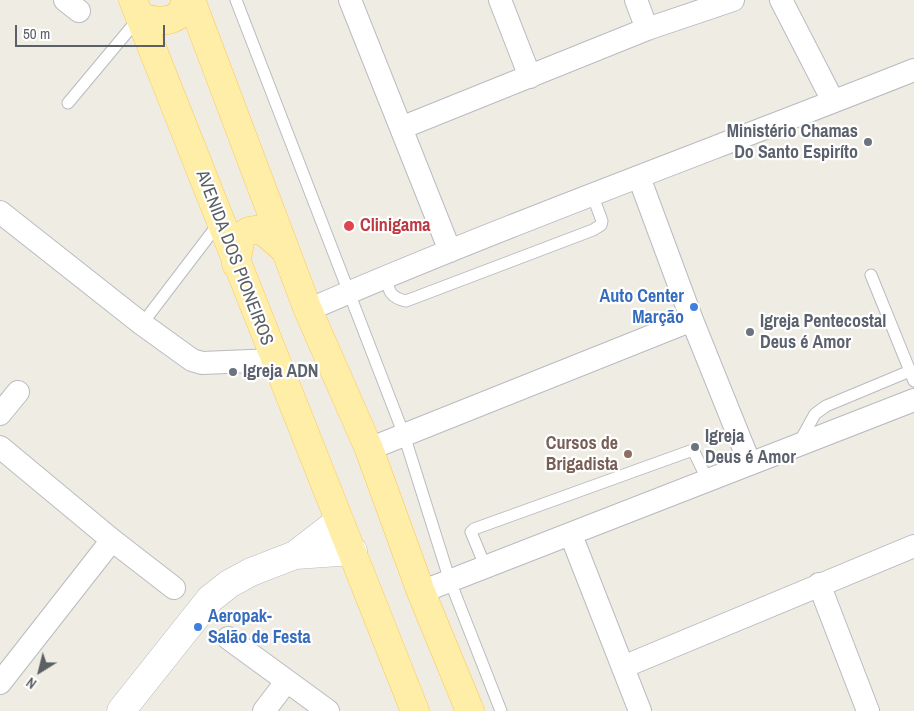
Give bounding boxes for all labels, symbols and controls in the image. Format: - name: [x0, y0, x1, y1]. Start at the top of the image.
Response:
- scale bar: [18, 15, 168, 47]
- text: 50 m: [23, 23, 50, 44]
- place label: Ministério Chamas Do Santo Espiríto: [727, 121, 858, 163]
- marker: Ministério Chamas Do Santo Espiríto: [862, 136, 874, 148]
- street label: AVENIDA DOS PIONEIROS: [191, 167, 277, 349]
- place label: Clinigama: [360, 215, 431, 237]
- marker: Clinigama: [342, 219, 356, 233]
- place label: Auto Center Marção: [600, 286, 684, 328]
- marker: Auto Center Marção: [688, 301, 700, 313]
- place label: Igreja Pentecostal Deus é Amor: [760, 311, 886, 354]
- marker: Igreja Pentecostal Deus é Amor: [744, 326, 756, 338]
- place label: Igreja ADN: [243, 361, 318, 383]
- marker: Igreja ADN: [227, 366, 239, 378]
- place label: Igreja Deus é Amor: [705, 426, 796, 468]
- place label: Cursos de Brigadista: [546, 433, 618, 476]
- marker: Igreja Deus é Amor: [689, 441, 701, 453]
- marker: Cursos de Brigadista: [622, 448, 634, 460]
- place label: Aeropak- Salão de Festa: [208, 606, 311, 649]
- marker: Aeropak- Salão de Festa: [192, 621, 204, 633]
- north arrow: [15, 646, 65, 696]
- text: N: [23, 673, 40, 693]

